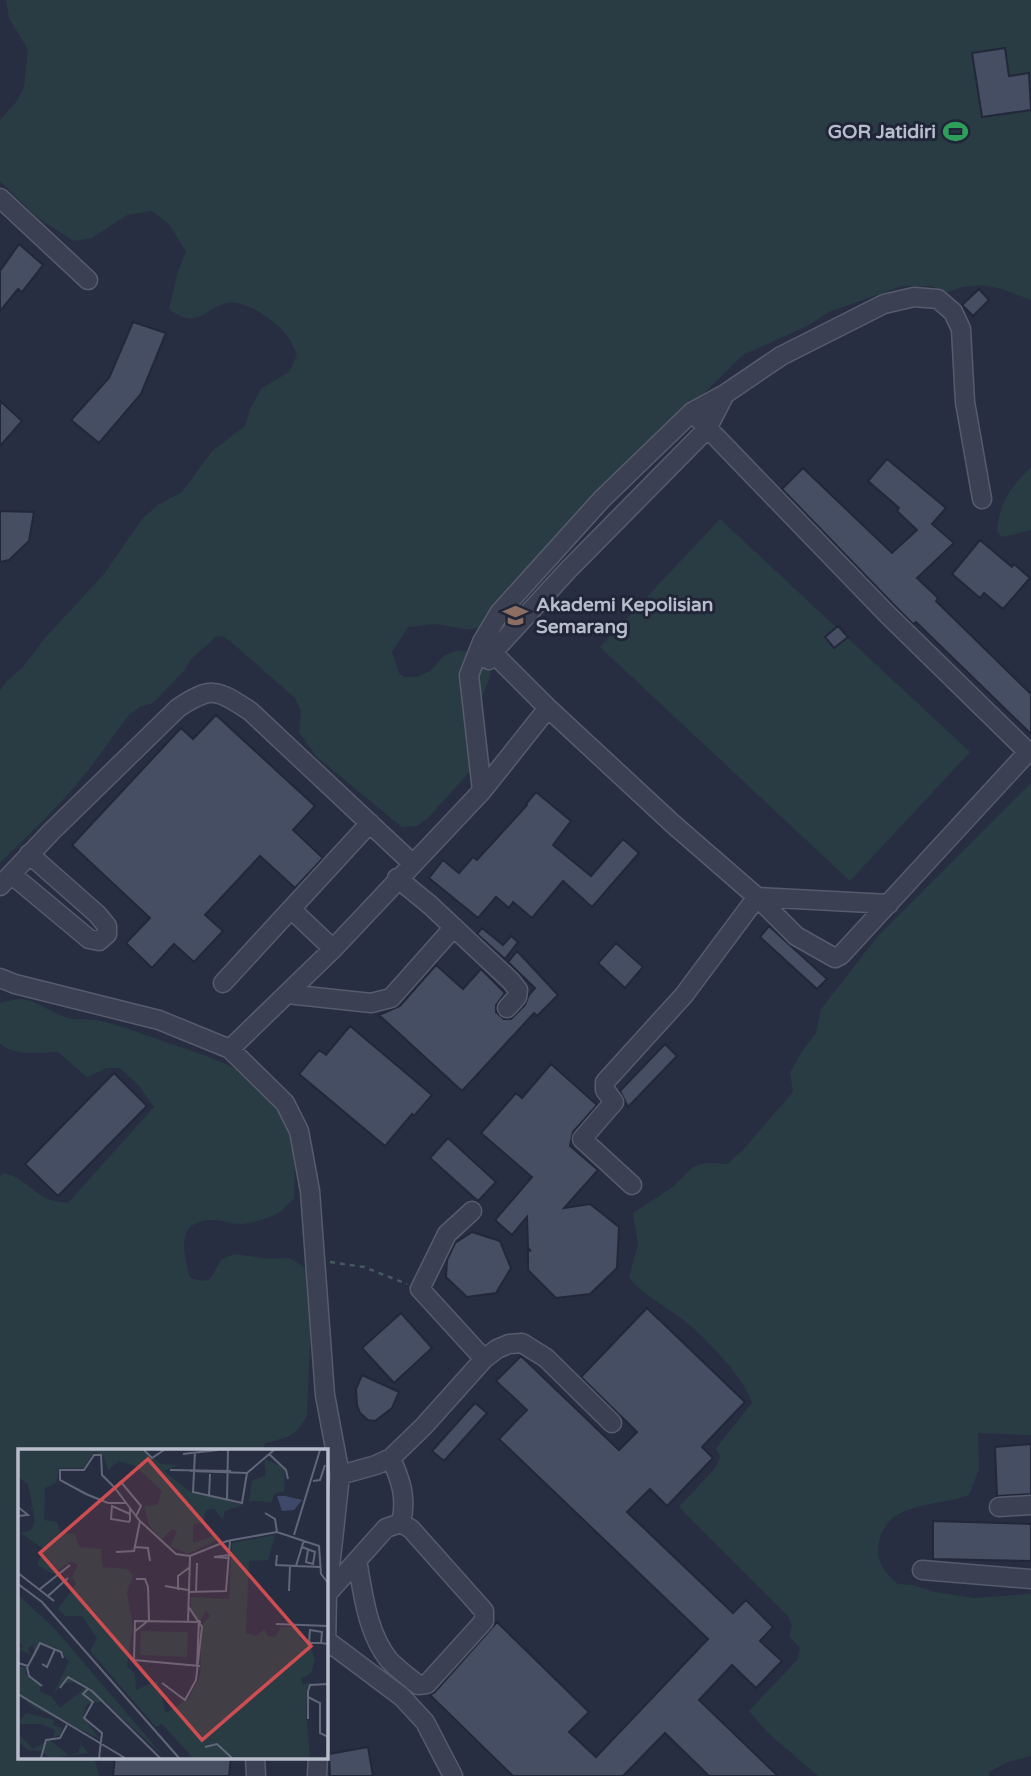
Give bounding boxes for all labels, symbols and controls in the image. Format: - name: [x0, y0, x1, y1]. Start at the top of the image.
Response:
- sports icon: GOR Jatidiri: [942, 118, 970, 146]
- place label: GOR Jatidiri: [828, 121, 936, 143]
- place label: Akademi Kepolisian Semarang: [536, 594, 713, 639]
- school or university icon: Akademi Kepolisian Semarang: [502, 602, 530, 630]
- inset map: [18, 1449, 327, 1758]

